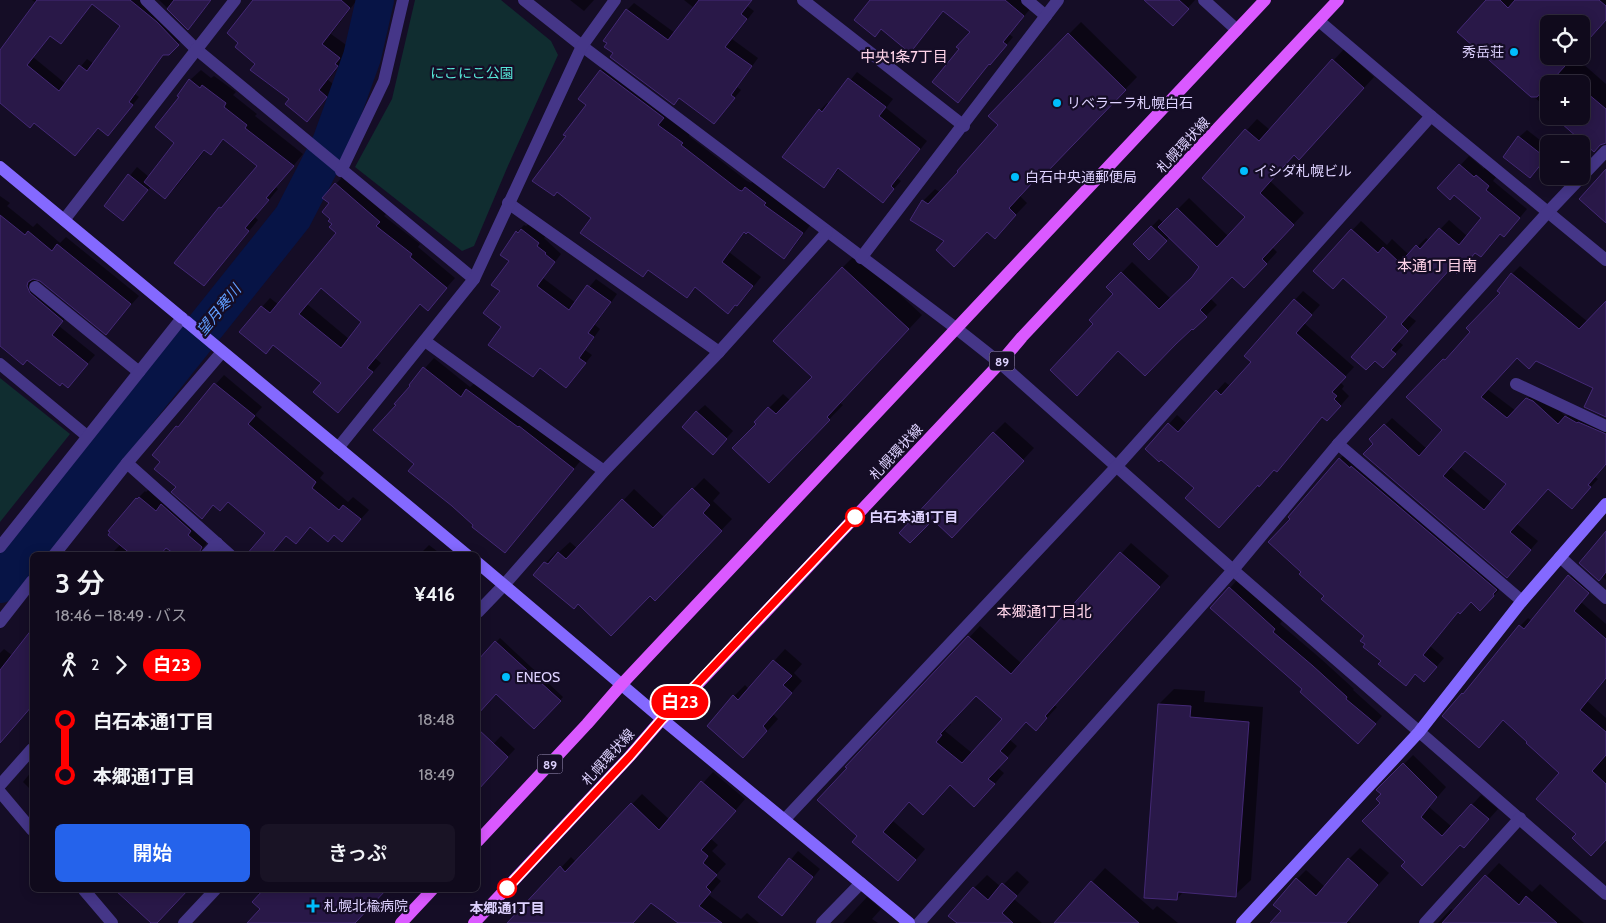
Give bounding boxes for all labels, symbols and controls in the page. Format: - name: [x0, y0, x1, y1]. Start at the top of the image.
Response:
- map controls: [1540, 15, 1590, 185]
- button: locate: [1540, 15, 1590, 65]
- place label: 秀岳荘: [1462, 43, 1504, 61]
- marker: 秀岳荘: [1508, 46, 1520, 58]
- district label: 中央1条7丁目: [860, 48, 948, 66]
- park label: にこにこ公園: [430, 64, 514, 82]
- button: +: [1540, 75, 1590, 125]
- place label: リベラーラ札幌白石: [1067, 94, 1193, 112]
- marker: リベラーラ札幌白石: [1051, 97, 1063, 109]
- street label: 札幌環状線: [1153, 113, 1213, 177]
- button: −: [1540, 135, 1590, 185]
- place label: イシダ札幌ビル: [1254, 162, 1352, 180]
- marker: イシダ札幌ビル: [1238, 165, 1250, 177]
- place label: 白石中央通郵便局: [1025, 168, 1137, 186]
- marker: 白石中央通郵便局: [1009, 171, 1021, 183]
- district label: 本通1丁目南: [1397, 257, 1477, 275]
- water label: 望月寒川: [193, 279, 246, 339]
- road number: 89: [990, 352, 1014, 371]
- street label: 札幌環状線: [866, 420, 926, 484]
- marker: 白石本通1丁目: [845, 507, 865, 527]
- place label: 白石本通1丁目: [869, 508, 958, 526]
- text: 3 分: [55, 566, 104, 600]
- text: ¥416: [414, 583, 455, 606]
- district label: 本郷通1丁目北: [997, 603, 1091, 621]
- text: 18:46 – 18:49 · バス: [55, 606, 187, 625]
- icon: walk: [55, 651, 83, 679]
- icon: forward: [107, 651, 135, 679]
- text: 白23: [153, 654, 191, 676]
- text: 2: [91, 655, 99, 674]
- place label: ENEOS: [516, 668, 560, 686]
- marker: ENEOS: [500, 671, 512, 683]
- line badge: 白23: [651, 686, 709, 718]
- text: 白23: [661, 691, 699, 713]
- text: 白石本通1丁目: [93, 710, 214, 733]
- text: 18:48: [418, 710, 455, 729]
- street label: 札幌環状線: [578, 725, 638, 789]
- road number: 89: [538, 754, 562, 774]
- text: 本郷通1丁目: [93, 765, 195, 788]
- text: 18:49: [418, 765, 455, 784]
- button: 開始: [55, 824, 250, 882]
- button: きっぷ: [260, 824, 455, 882]
- marker: 本郷通1丁目: [497, 878, 517, 898]
- place label: 札幌北楡病院: [324, 897, 408, 915]
- marker: 札幌北楡病院: [306, 899, 320, 913]
- place label: 本郷通1丁目: [469, 899, 545, 917]

